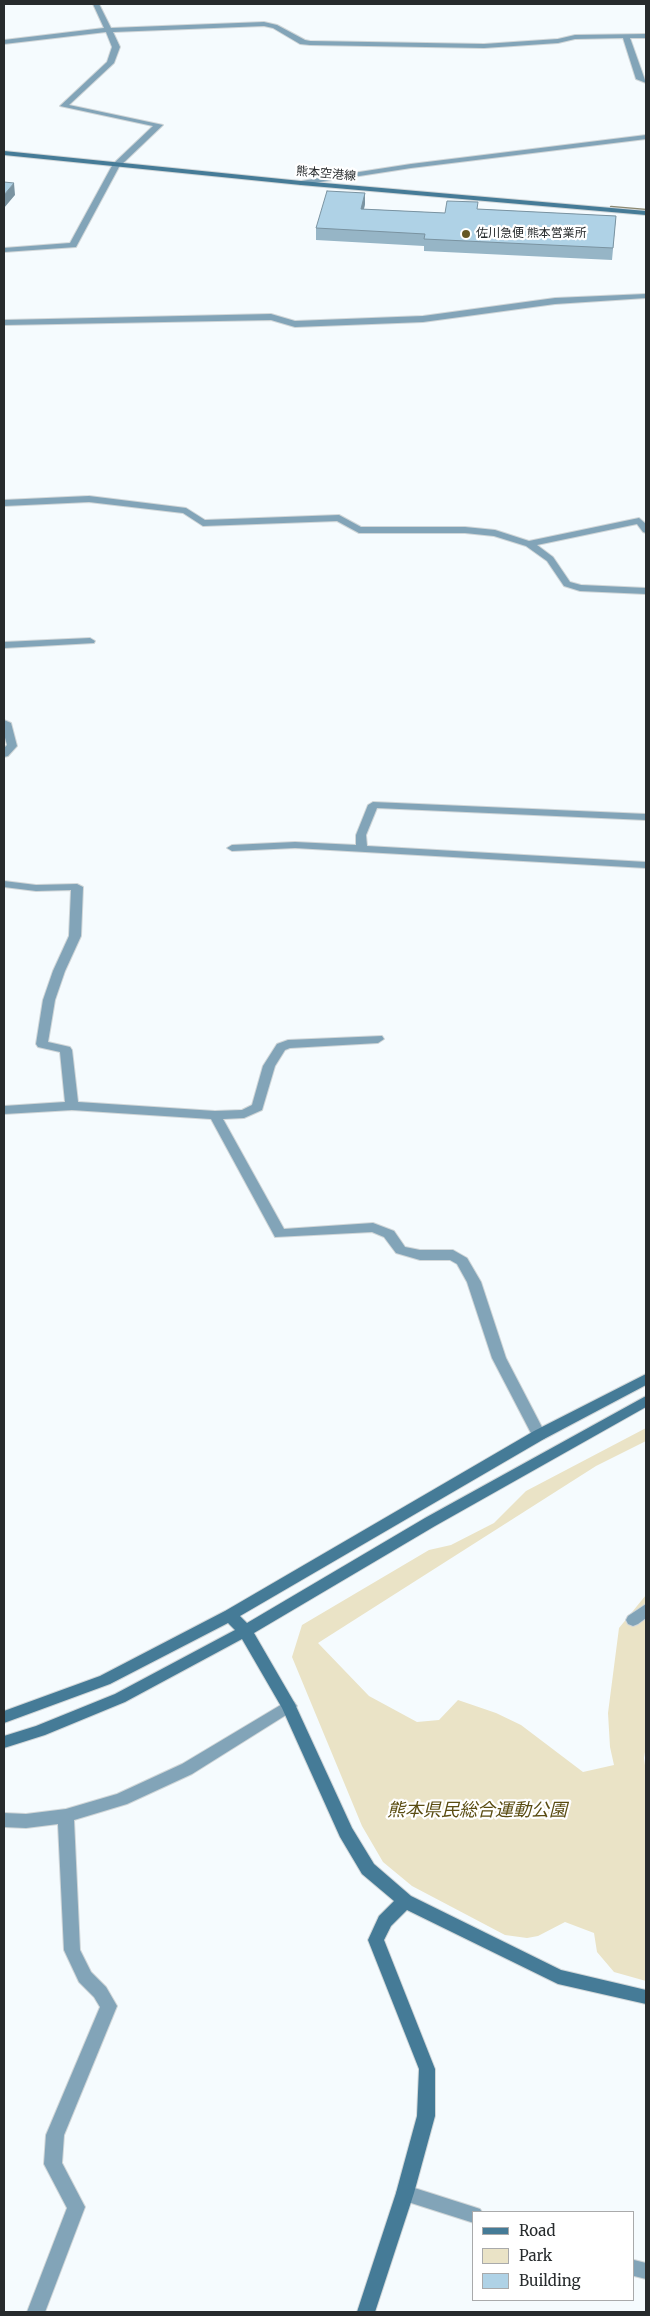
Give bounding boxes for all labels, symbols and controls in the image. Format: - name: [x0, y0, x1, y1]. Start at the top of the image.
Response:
- street label: 熊本空港線: [295, 164, 357, 184]
- place label: 佐川急便 熊本営業所: [476, 227, 587, 241]
- marker: 佐川急便 熊本営業所: [460, 228, 472, 240]
- park label: 熊本県民総合運動公園: [387, 1800, 567, 1822]
- legend: [472, 2211, 635, 2301]
- text: Road: [519, 2221, 555, 2240]
- text: Park: [519, 2246, 552, 2265]
- text: Building: [519, 2271, 581, 2290]

